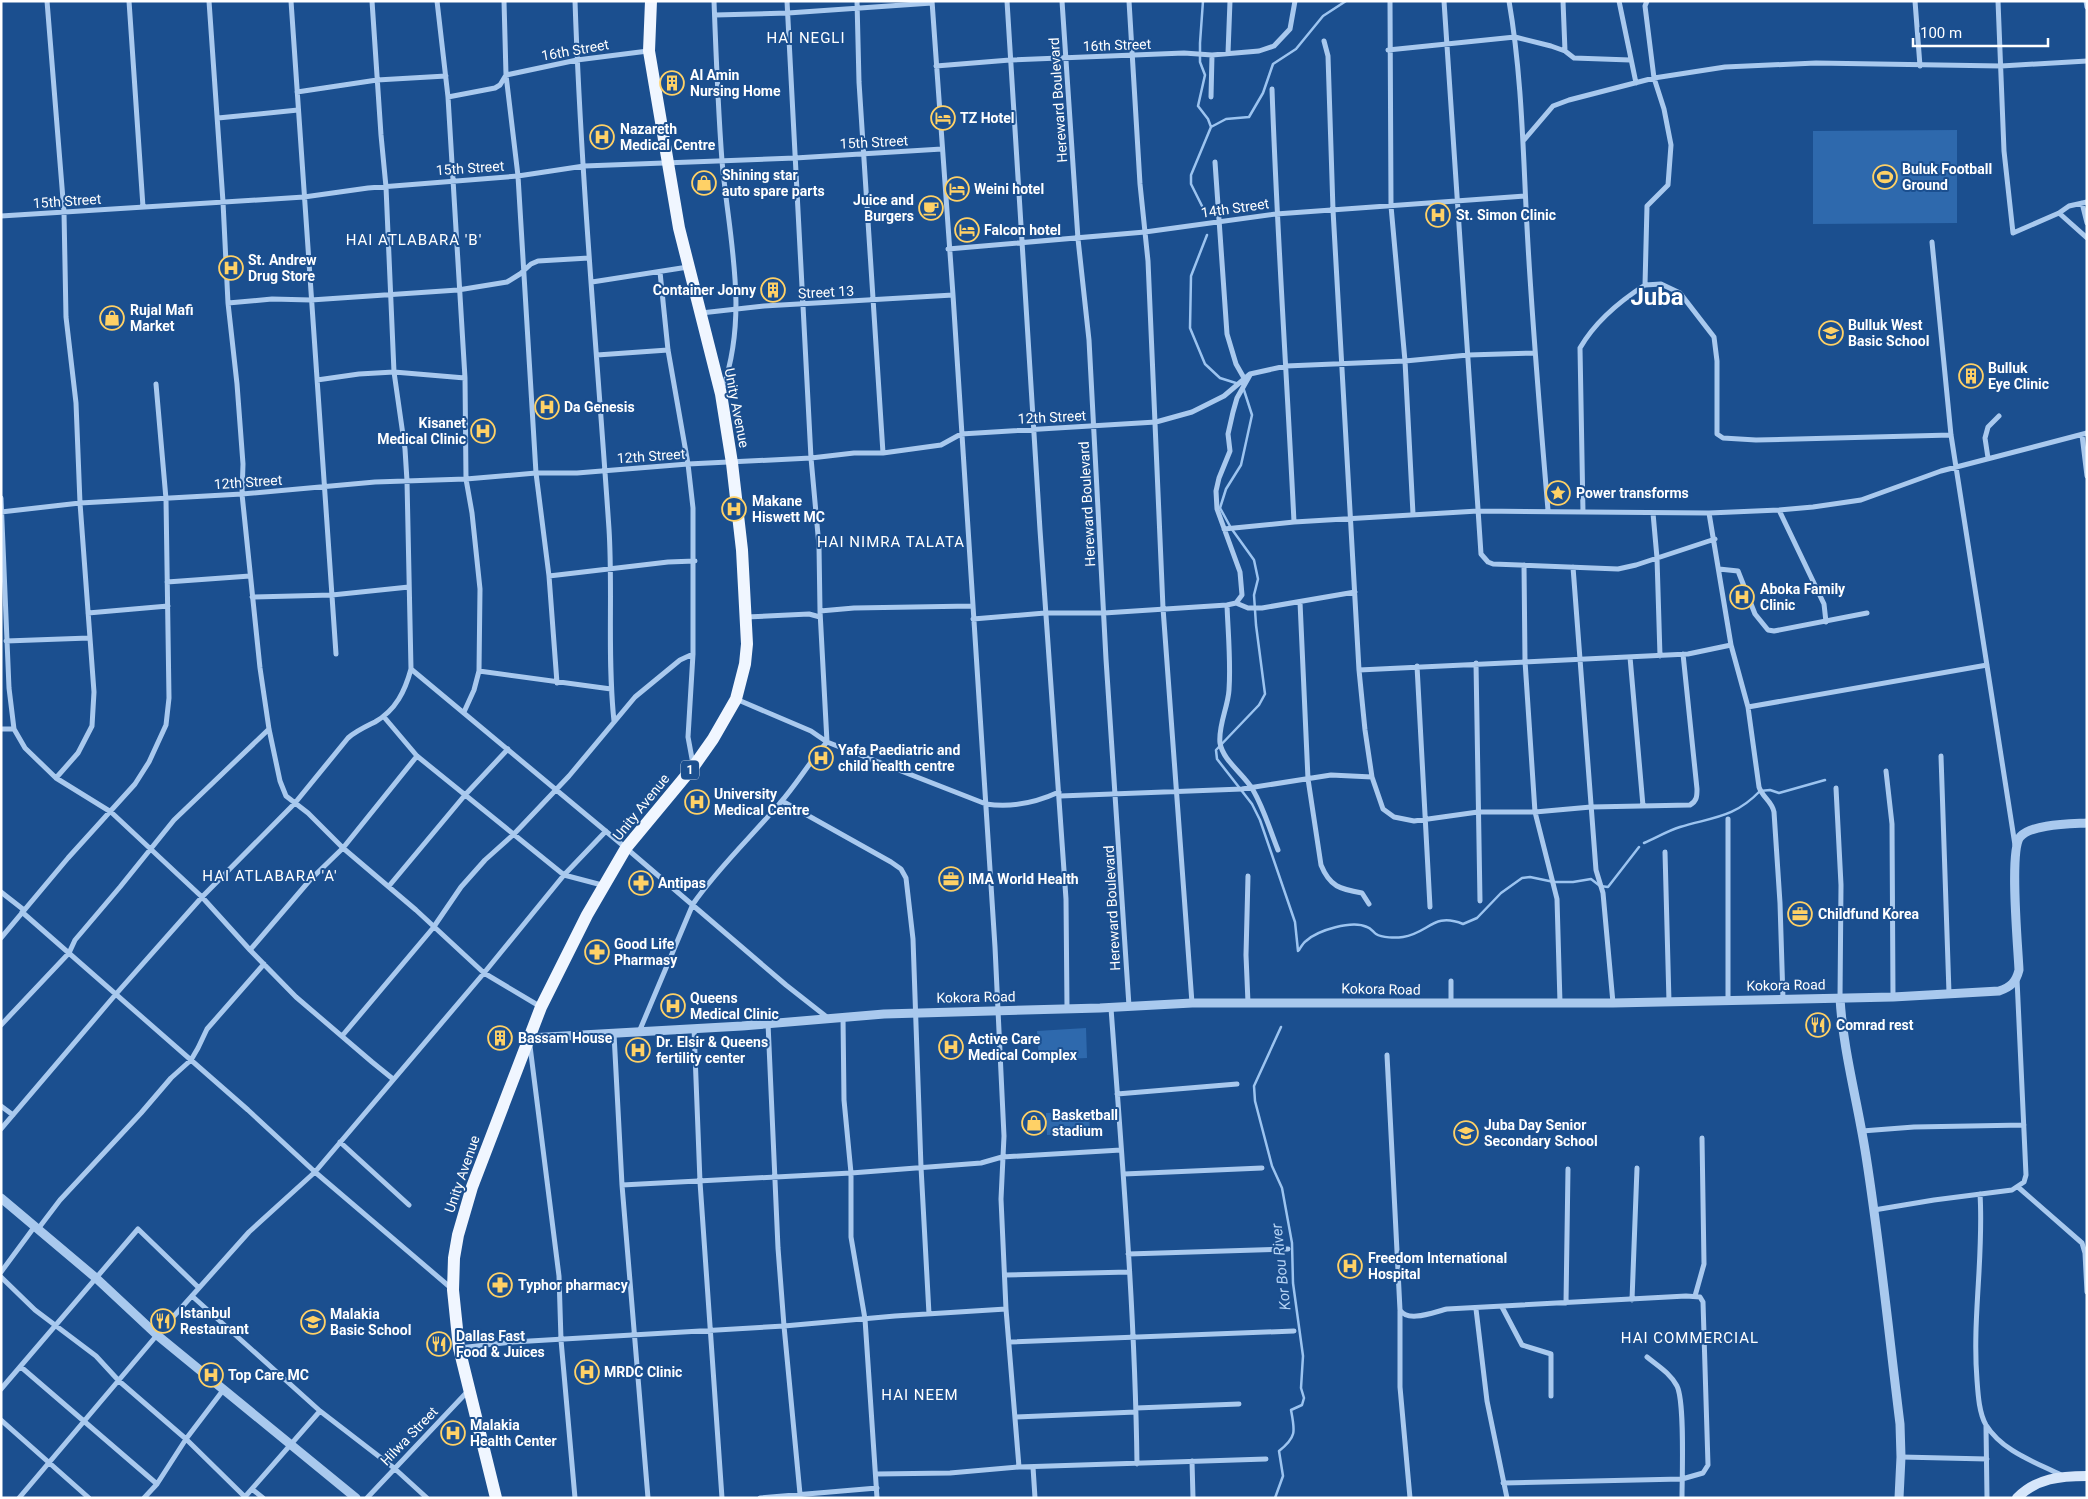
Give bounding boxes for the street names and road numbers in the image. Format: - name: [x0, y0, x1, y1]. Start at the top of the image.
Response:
- street label: 16th Street: [540, 36, 610, 64]
- street label: 16th Street: [1083, 36, 1152, 54]
- street label: Hereward Boulevard: [1046, 37, 1070, 163]
- street label: 15th Street: [839, 132, 909, 152]
- street label: 15th Street: [435, 158, 505, 178]
- street label: 15th Street: [32, 191, 102, 211]
- street label: 14th Street: [1200, 195, 1270, 221]
- street label: Street 13: [798, 283, 854, 301]
- street label: Unity Avenue: [721, 367, 753, 449]
- street label: 12th Street: [1017, 407, 1087, 427]
- street label: Hereward Boulevard: [1076, 441, 1098, 567]
- street label: 12th Street: [616, 446, 686, 466]
- street label: 12th Street: [213, 472, 283, 492]
- road number: 1: [681, 760, 699, 780]
- street label: Unity Avenue: [609, 771, 673, 843]
- street label: Hereward Boulevard: [1101, 845, 1123, 971]
- street label: Kokora Road: [1746, 976, 1826, 994]
- street label: Kokora Road: [1341, 980, 1421, 998]
- street label: Kokora Road: [936, 988, 1016, 1006]
- street label: Unity Avenue: [441, 1133, 483, 1215]
- street label: Hilwa Street: [377, 1403, 441, 1469]

